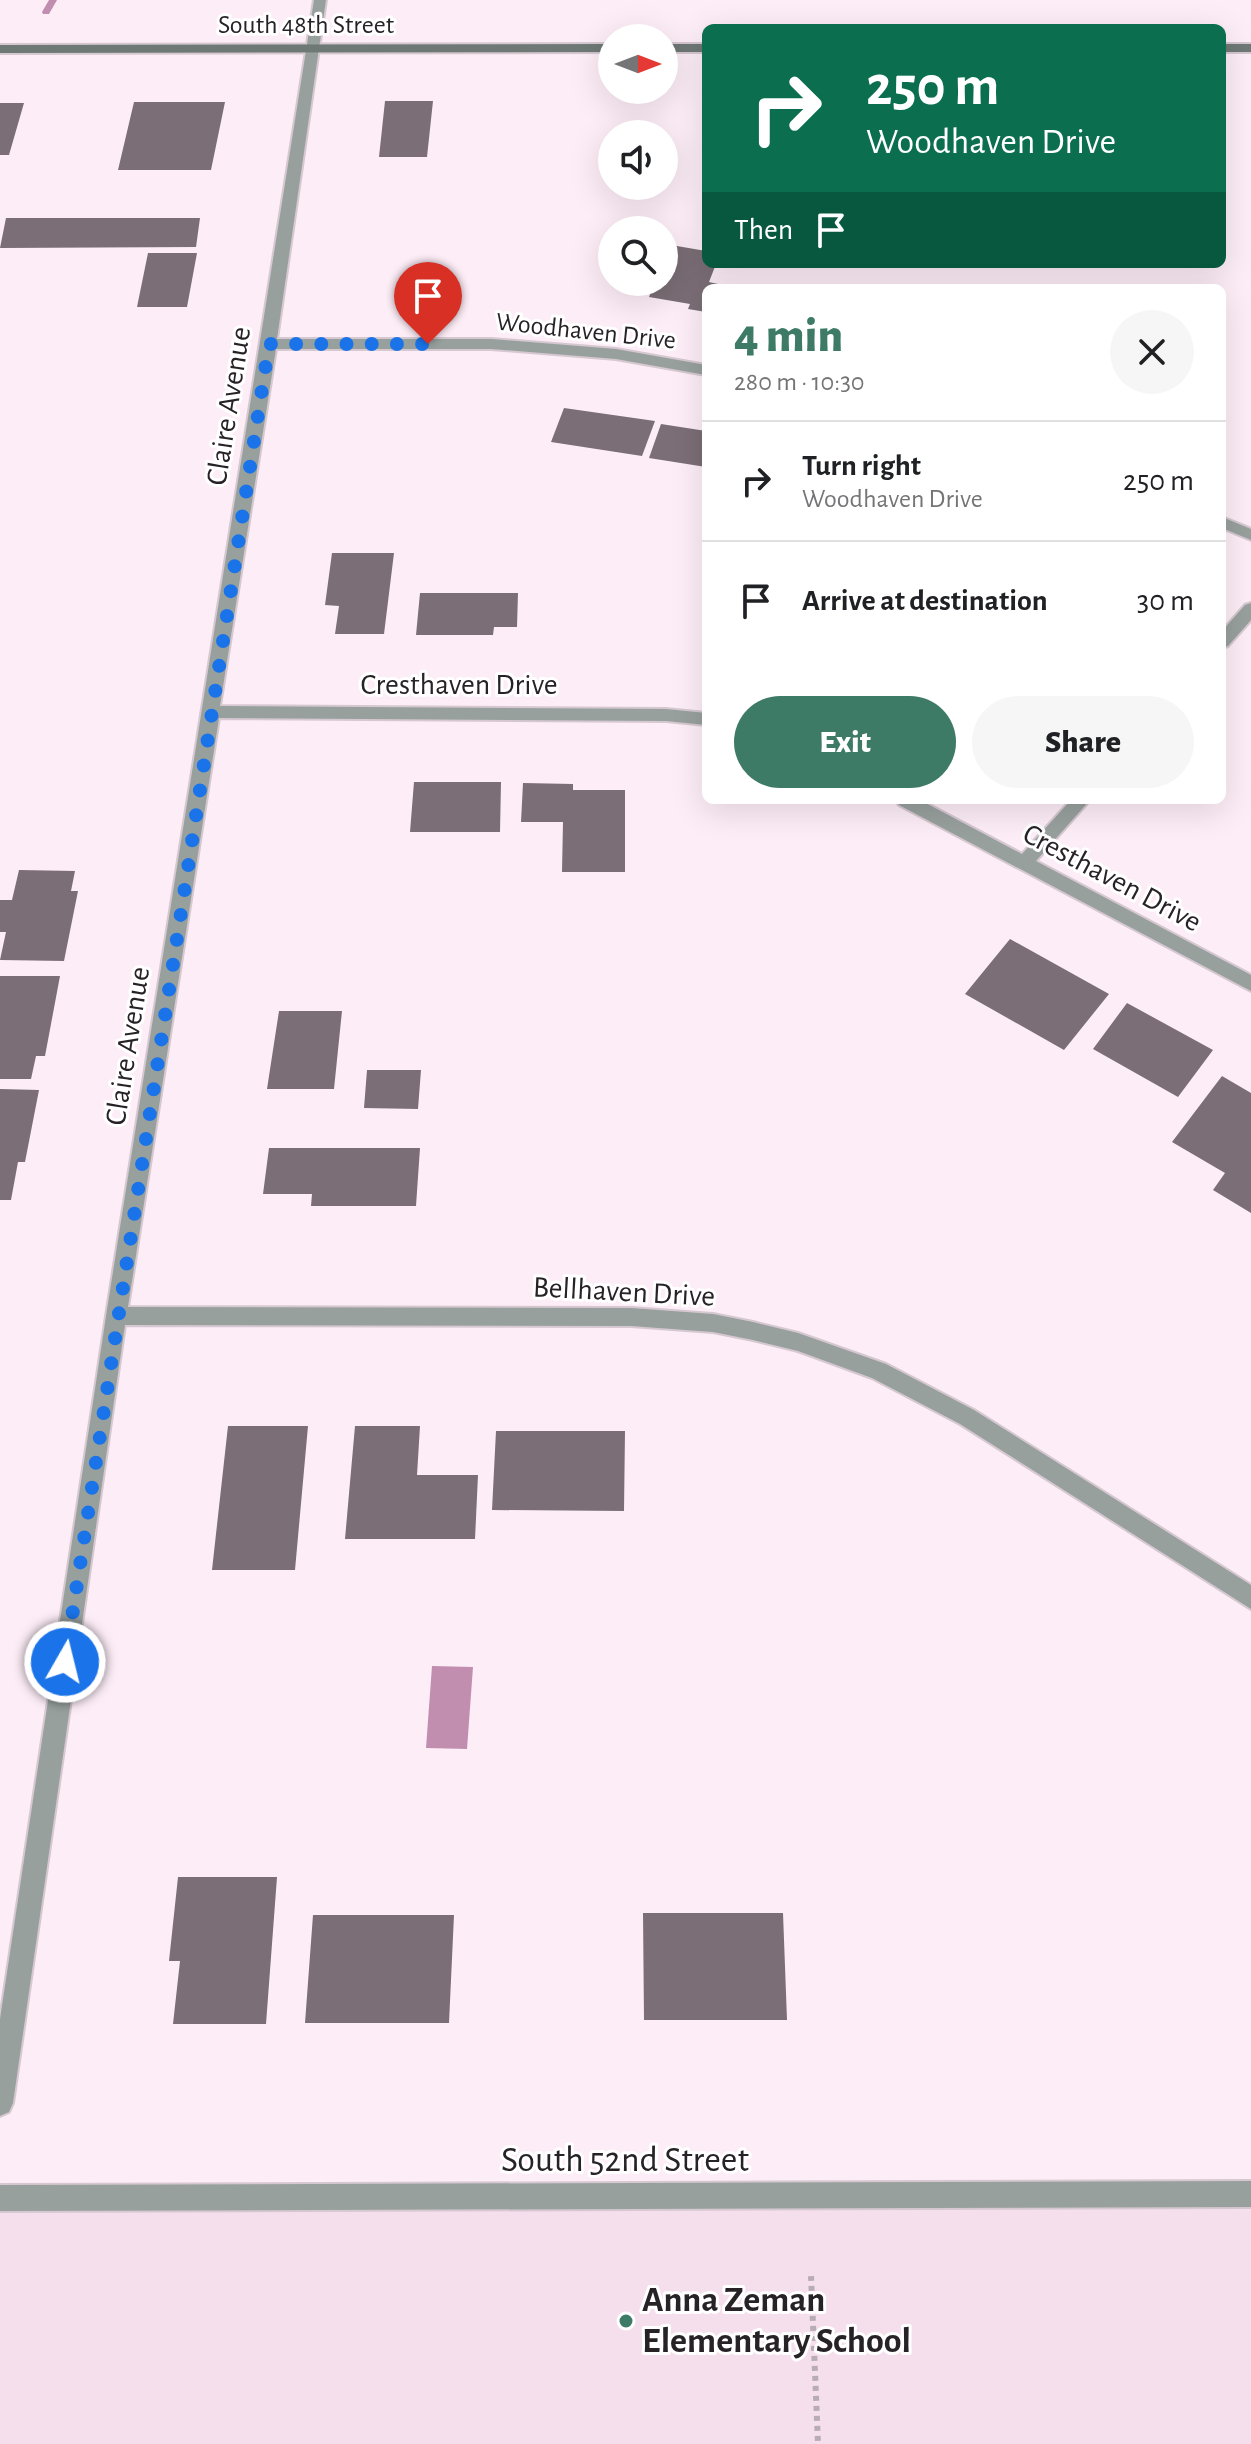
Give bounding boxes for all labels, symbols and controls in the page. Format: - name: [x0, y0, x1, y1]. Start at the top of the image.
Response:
- street label: South 48th Street: [218, 12, 394, 38]
- north arrow: [598, 24, 678, 104]
- map controls: [598, 24, 678, 296]
- icon: right: [734, 56, 838, 160]
- text: 250 m: [866, 59, 999, 115]
- button: sound: [598, 120, 678, 200]
- text: Woodhaven Drive: [866, 124, 1116, 160]
- icon: arrive: [809, 208, 853, 252]
- text: Then: [734, 215, 793, 245]
- button: search: [598, 216, 678, 296]
- pin: [394, 262, 462, 344]
- icon: arrive: [406, 274, 450, 318]
- street label: Woodhaven Drive: [495, 309, 677, 353]
- button: close: [1110, 310, 1194, 394]
- text: 4 min: [734, 313, 843, 361]
- street label: Claire Avenue: [202, 325, 256, 487]
- text: 280 m · 10:30: [734, 369, 865, 395]
- text: Turn right: [802, 451, 921, 481]
- icon: right: [734, 459, 778, 503]
- text: 250 m: [1123, 466, 1194, 496]
- text: Woodhaven Drive: [802, 486, 983, 512]
- icon: arrive: [734, 579, 778, 623]
- text: Arrive at destination: [802, 586, 1048, 616]
- text: 30 m: [1137, 586, 1194, 616]
- street label: Cresthaven Drive: [360, 670, 558, 700]
- button: Exit: [734, 696, 956, 788]
- button: Share: [972, 696, 1194, 788]
- street label: Cresthaven Drive: [1018, 818, 1206, 938]
- street label: Claire Avenue: [101, 965, 155, 1127]
- street label: Bellhaven Drive: [532, 1272, 716, 1312]
- position arrow: [23, 1620, 107, 1704]
- street label: South 52nd Street: [501, 2142, 749, 2178]
- place label: Anna Zeman Elementary School: [642, 2282, 911, 2359]
- marker: Anna Zeman Elementary School: [617, 2312, 635, 2330]

